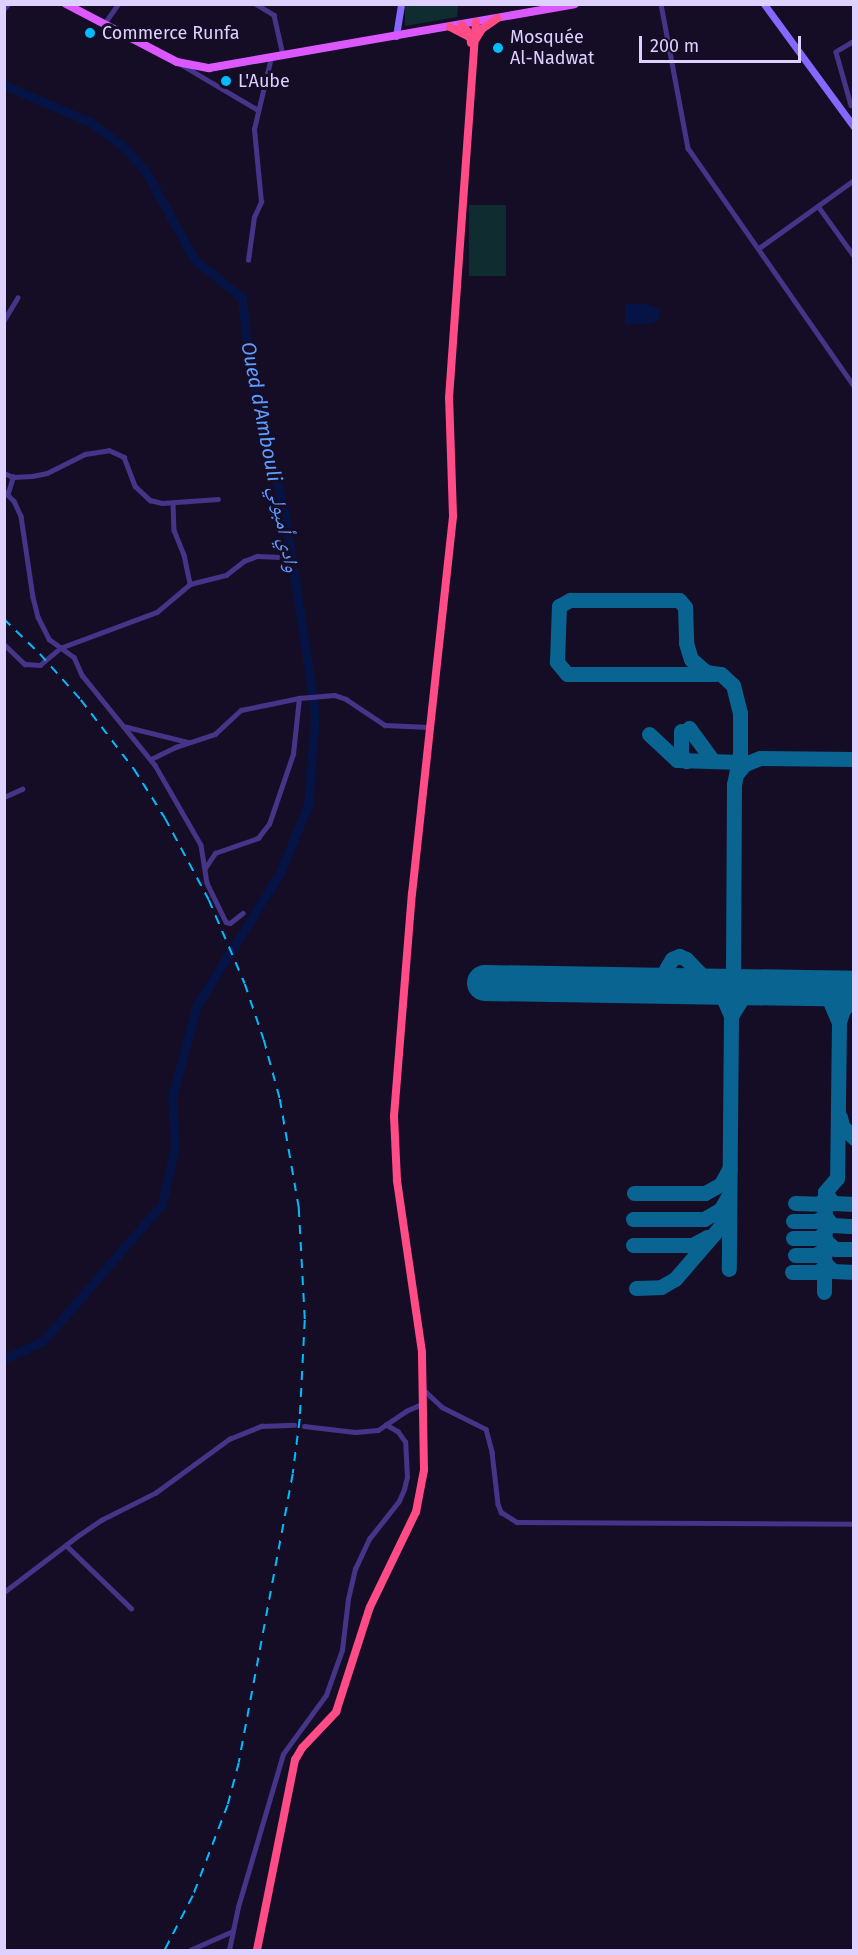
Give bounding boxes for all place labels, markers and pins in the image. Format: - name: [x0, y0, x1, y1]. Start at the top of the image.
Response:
- place label: Commerce Runfa: [102, 22, 239, 44]
- marker: Commerce Runfa: [83, 26, 97, 40]
- place label: Mosquée Al-Nadwat: [510, 27, 594, 70]
- marker: Mosquée Al-Nadwat: [491, 41, 505, 55]
- place label: L'Aube: [238, 70, 290, 92]
- marker: L'Aube: [219, 74, 233, 88]

